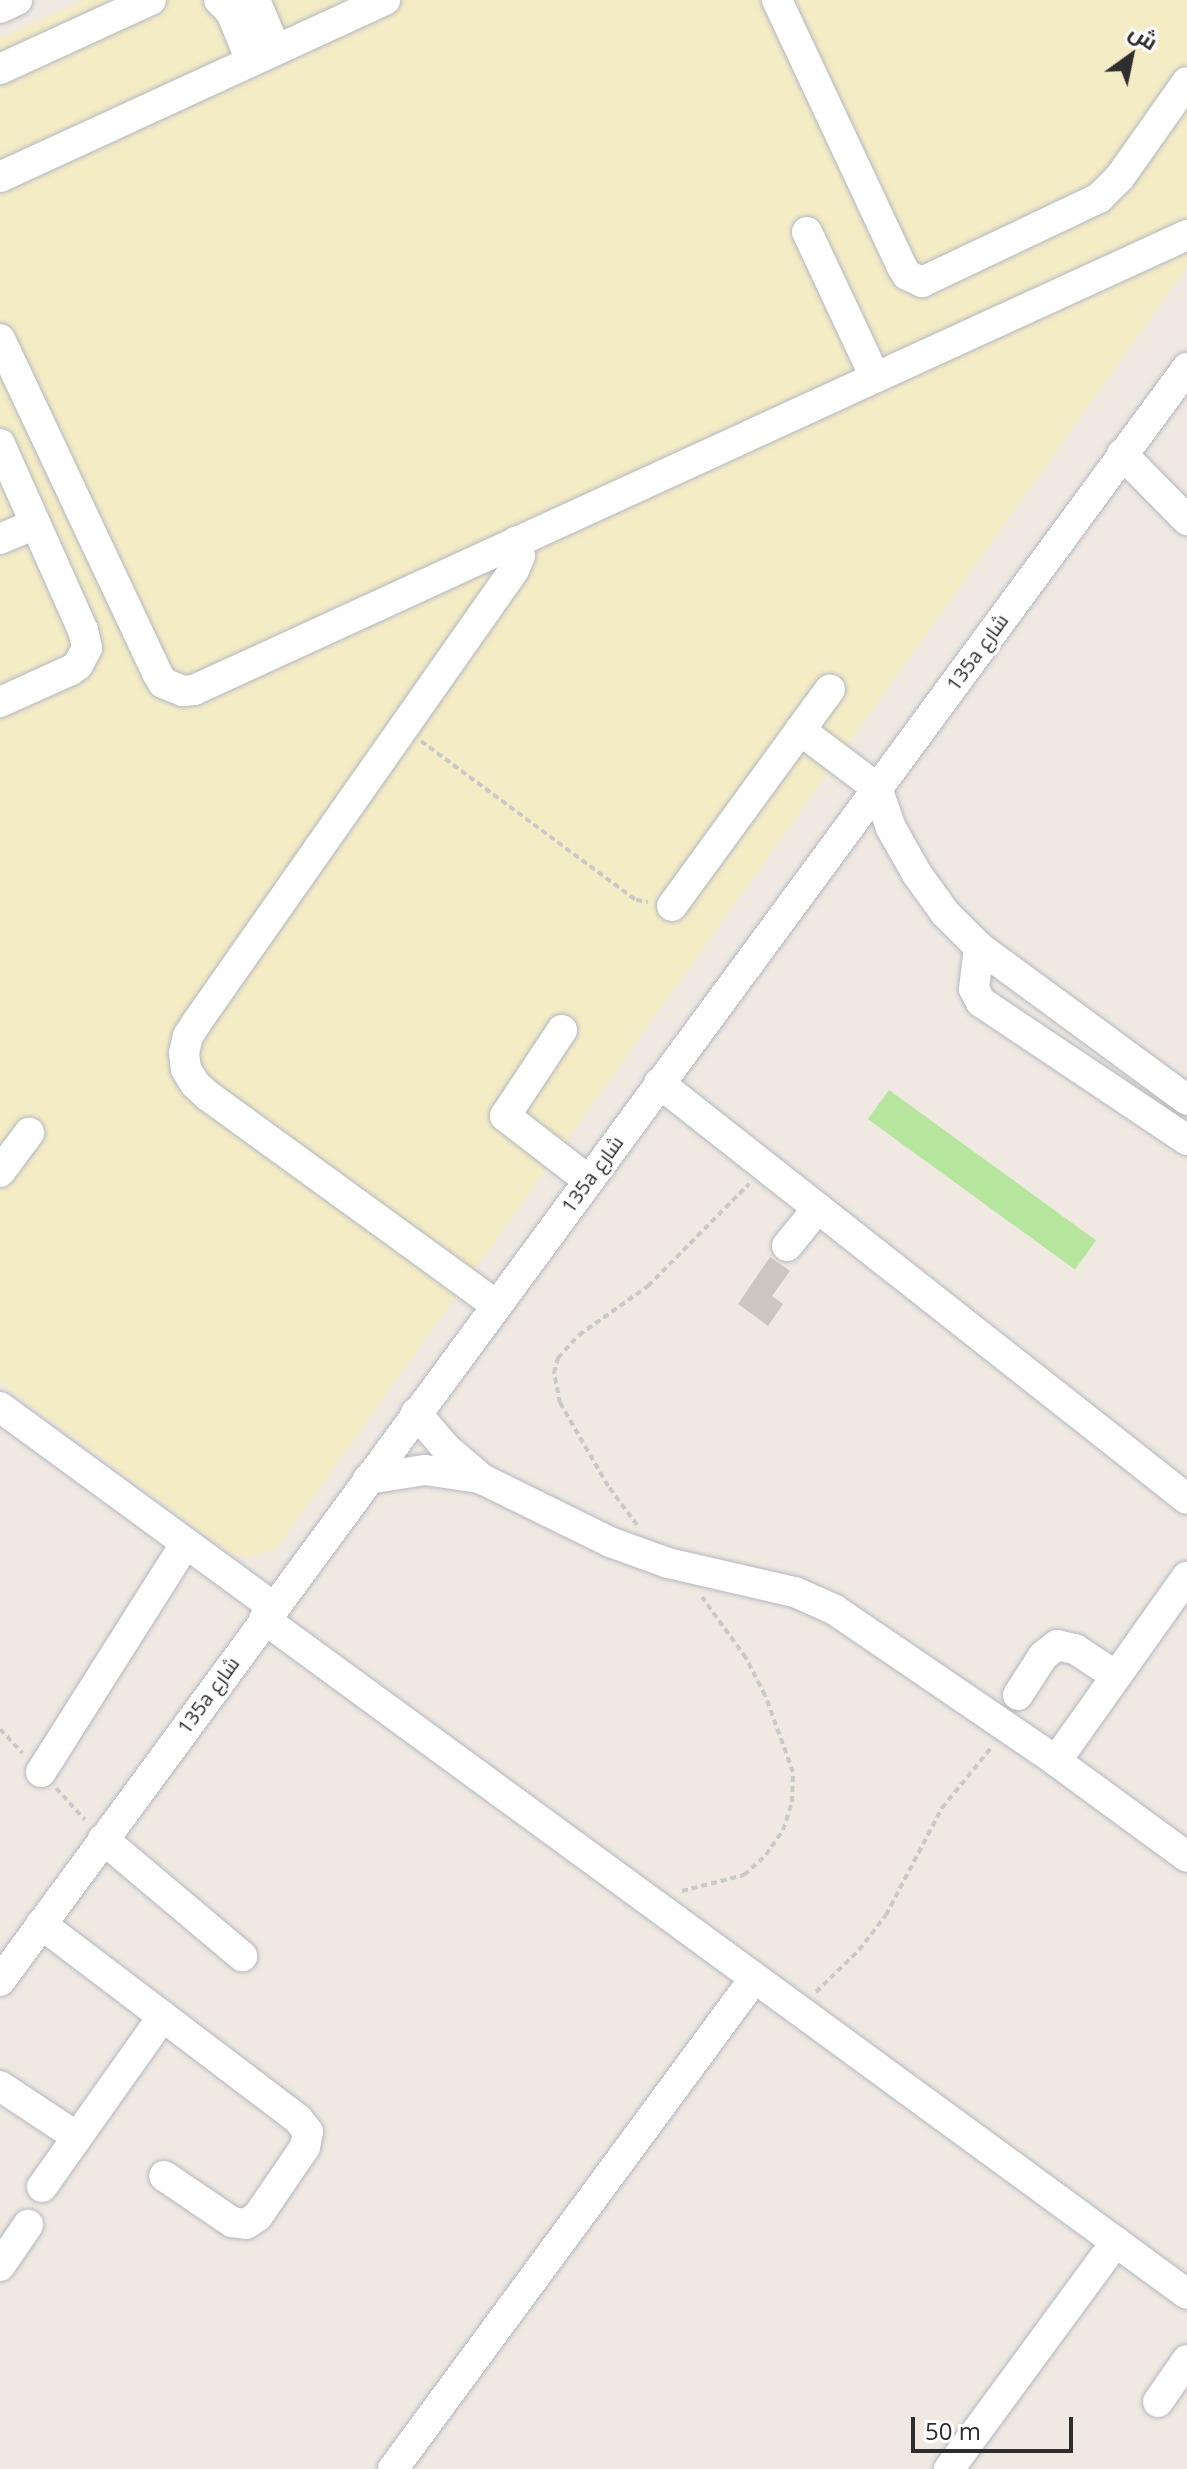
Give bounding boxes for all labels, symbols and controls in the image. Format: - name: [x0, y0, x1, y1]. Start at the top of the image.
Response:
- north arrow: [1091, 16, 1171, 96]
- text: ش: [1124, 16, 1164, 56]
- street label: 135a شارع: [941, 609, 1013, 695]
- street label: 135a شارع: [556, 1131, 628, 1217]
- street label: 135a شارع: [172, 1652, 244, 1738]
- scale bar: [915, 2401, 1077, 2451]
- text: 50 m: [925, 2414, 981, 2447]

